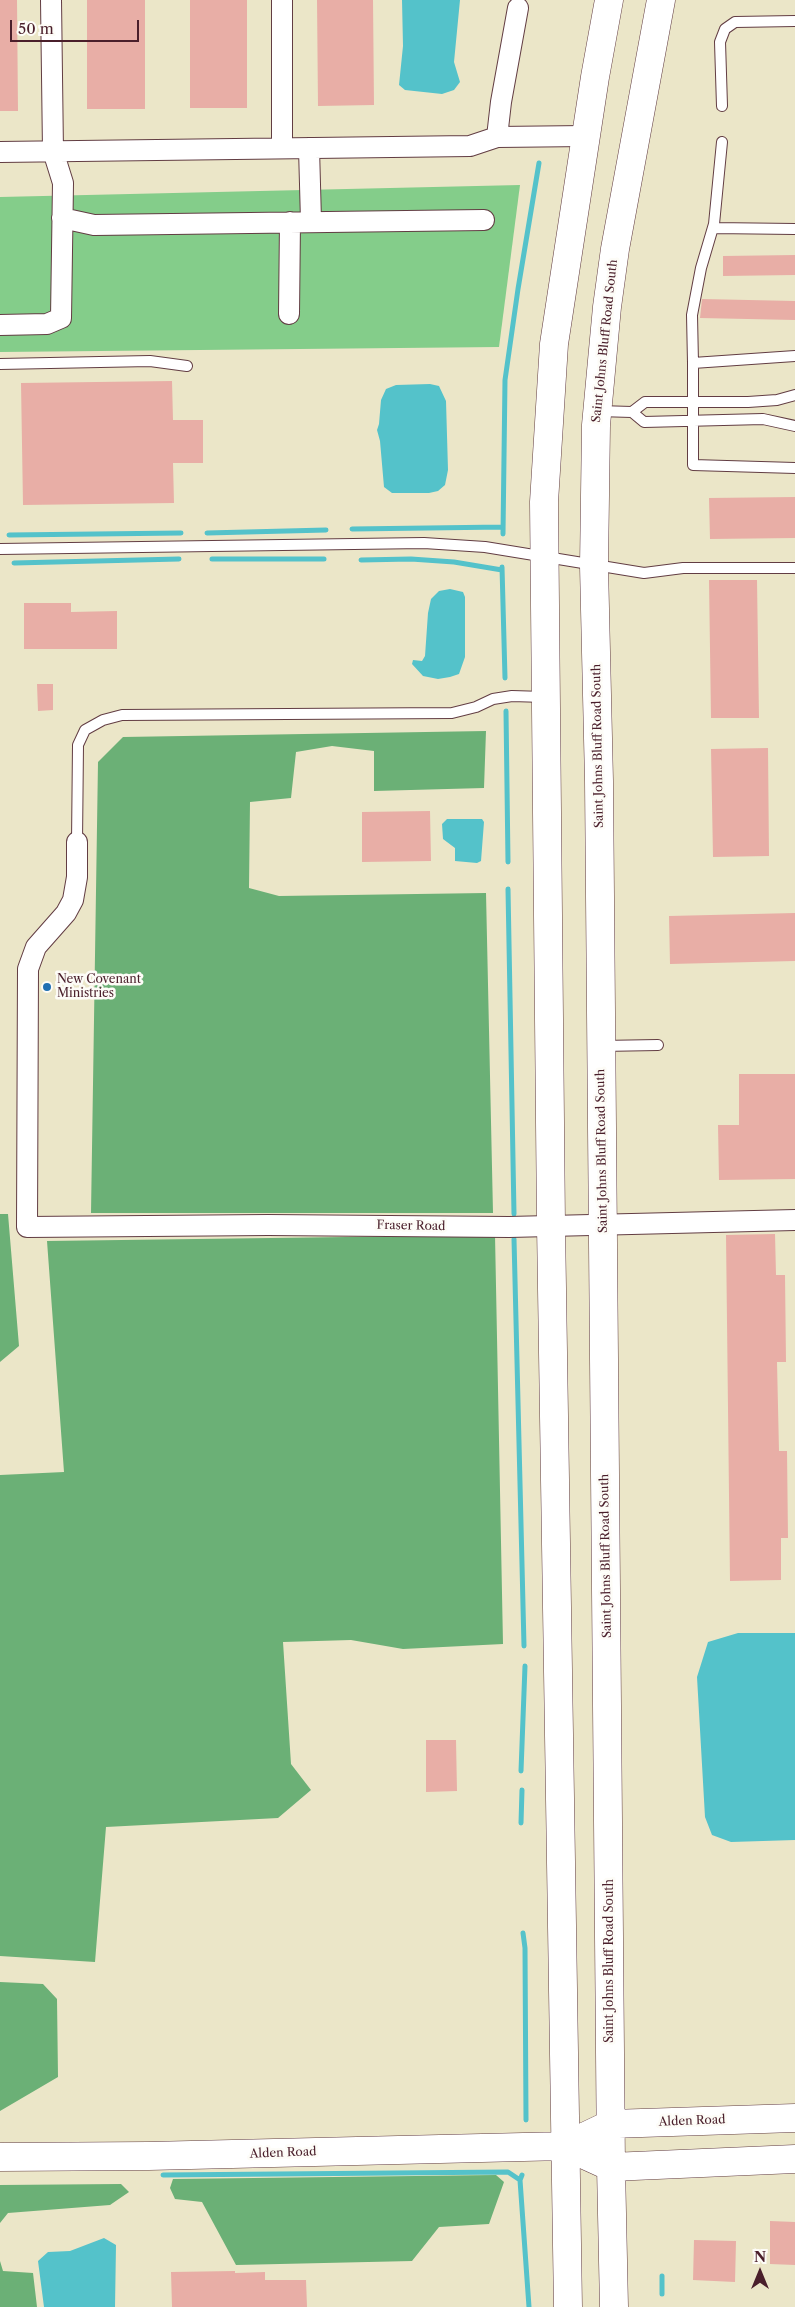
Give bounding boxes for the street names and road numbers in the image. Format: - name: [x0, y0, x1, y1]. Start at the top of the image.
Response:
- street label: Saint Johns Bluff Road South: [589, 259, 621, 423]
- street label: Saint Johns Bluff Road South: [589, 664, 607, 828]
- street label: Saint Johns Bluff Road South: [593, 1069, 611, 1233]
- street label: Fraser Road: [376, 1218, 446, 1234]
- street label: Saint Johns Bluff Road South: [597, 1474, 615, 1638]
- street label: Saint Johns Bluff Road South: [603, 1879, 617, 2043]
- street label: Alden Road: [658, 2113, 726, 2129]
- street label: Alden Road: [249, 2145, 317, 2161]

